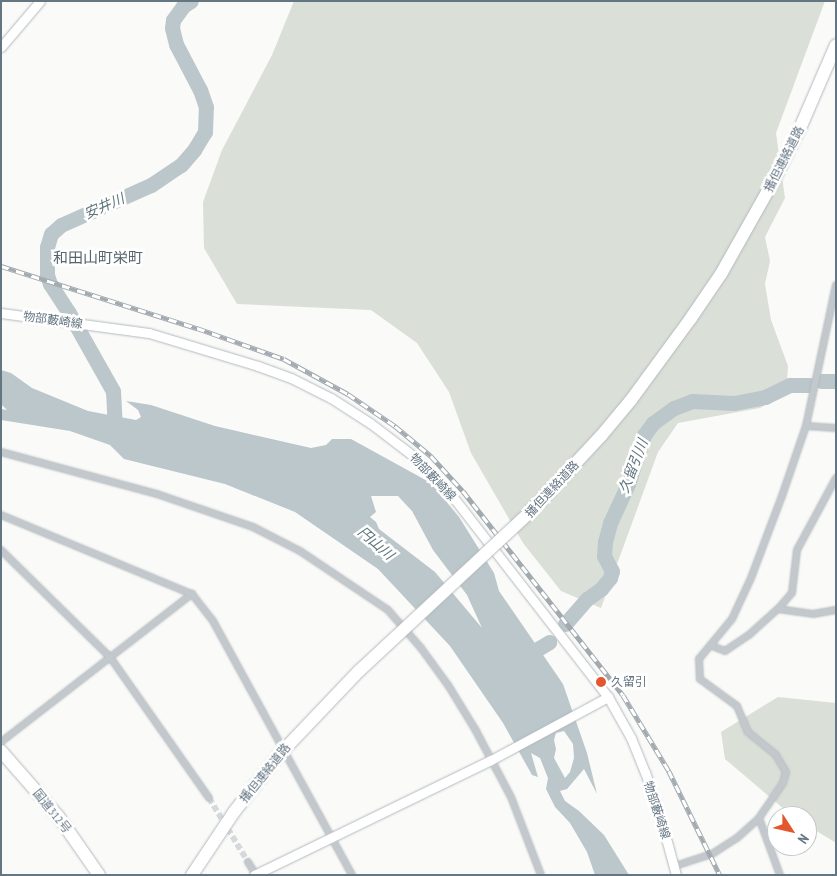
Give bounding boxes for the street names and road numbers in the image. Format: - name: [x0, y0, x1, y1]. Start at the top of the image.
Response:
- street label: 播但連絡道路: [761, 124, 807, 194]
- street label: 物部藪崎線: [22, 309, 84, 331]
- street label: 物部藪崎線: [407, 450, 459, 504]
- street label: 播但連絡道路: [522, 458, 582, 520]
- street label: 播但連絡道路: [237, 740, 293, 806]
- street label: 物部藪崎線: [641, 779, 673, 841]
- street label: 国道312号: [30, 786, 74, 836]

